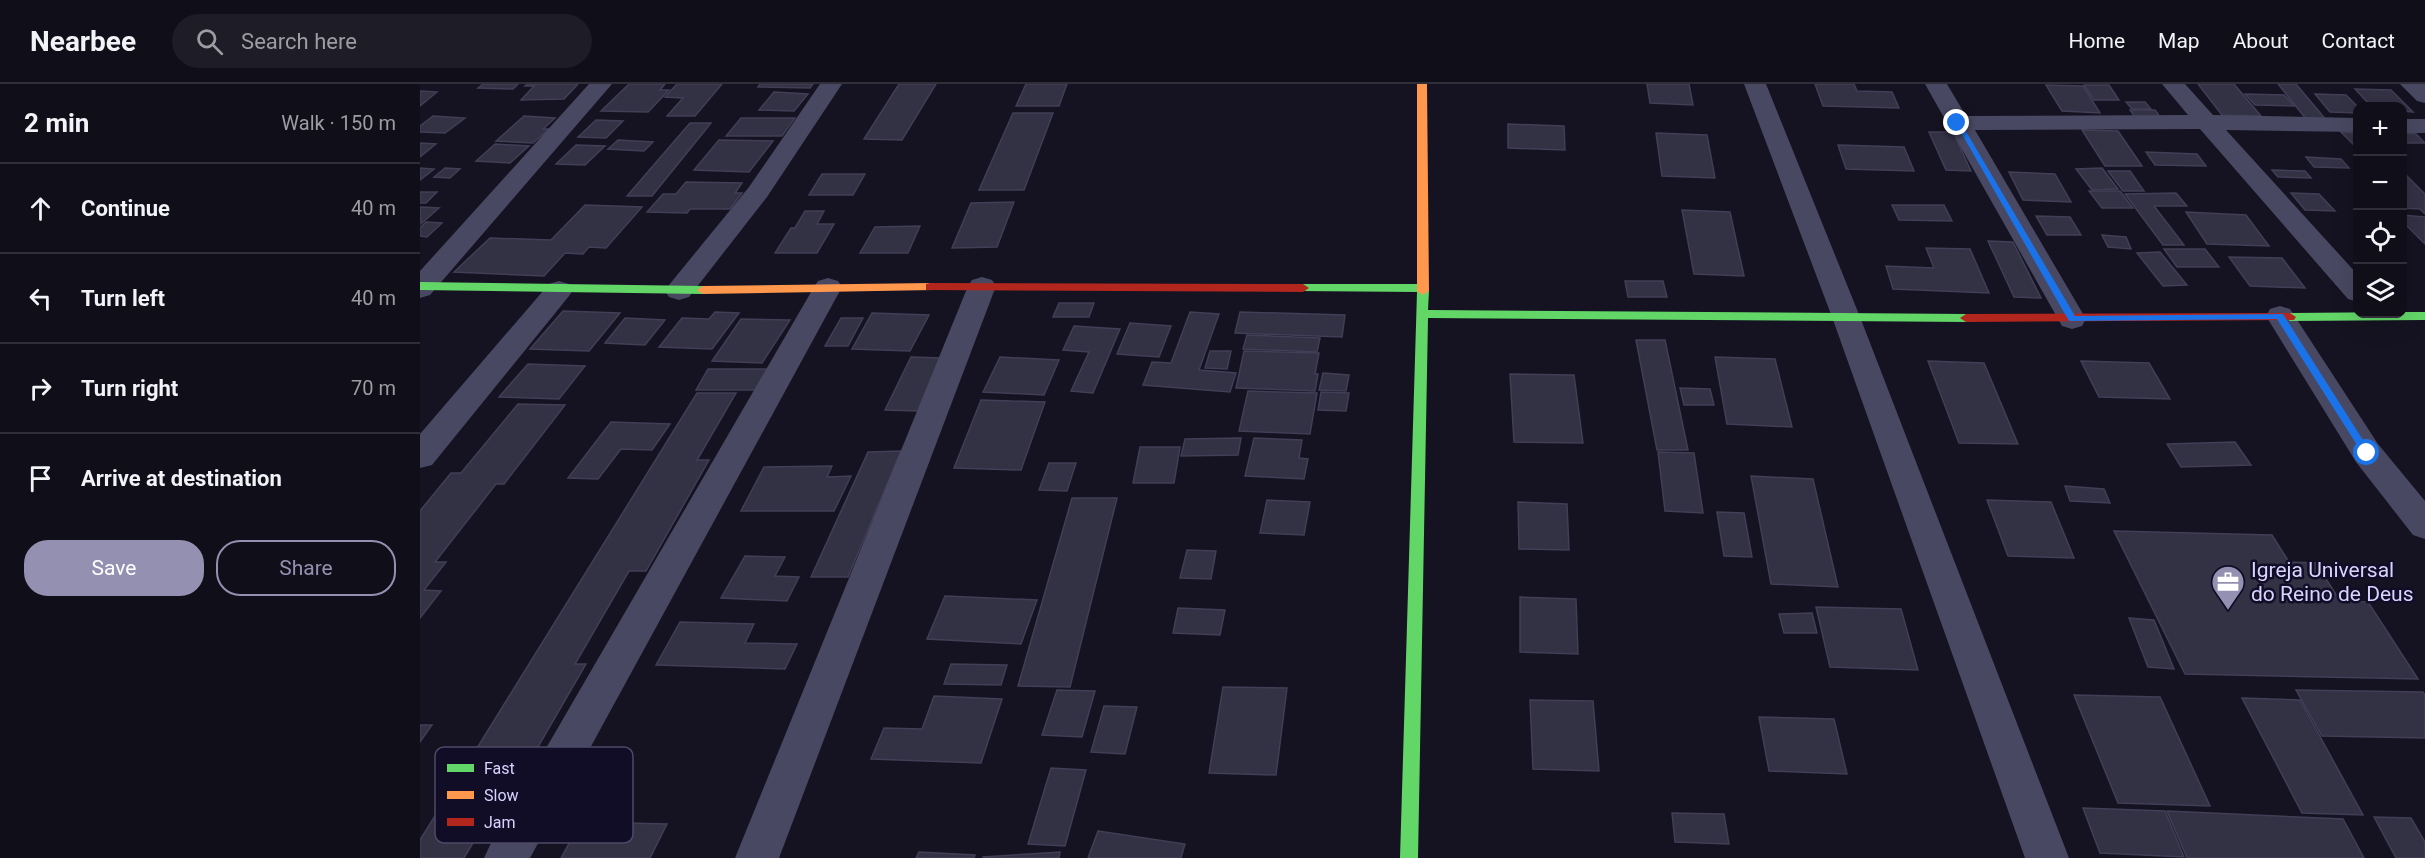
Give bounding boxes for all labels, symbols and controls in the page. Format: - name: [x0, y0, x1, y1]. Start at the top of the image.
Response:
- search box: [172, 14, 592, 68]
- text: Nearbee: [30, 25, 136, 58]
- icon: search: [193, 25, 226, 58]
- text: Search here: [241, 29, 357, 54]
- text: Home: [2069, 29, 2125, 53]
- text: Map: [2158, 29, 2200, 53]
- text: About: [2233, 29, 2289, 53]
- text: Contact: [2322, 29, 2395, 53]
- map controls: [2353, 102, 2407, 318]
- button: +: [2353, 102, 2407, 156]
- text: 2 min: [24, 108, 89, 138]
- route end: [1943, 109, 1969, 135]
- text: Walk · 150 m: [281, 111, 396, 135]
- button: −: [2353, 156, 2407, 210]
- icon: ahead: [24, 192, 57, 225]
- text: Continue: [81, 196, 170, 221]
- text: 40 m: [351, 196, 396, 220]
- button: locate: [2353, 210, 2407, 264]
- button: layers: [2353, 264, 2407, 318]
- icon: left: [24, 282, 57, 315]
- text: Turn left: [81, 286, 165, 311]
- text: 40 m: [351, 286, 396, 310]
- icon: right: [24, 372, 57, 405]
- text: Turn right: [81, 376, 178, 401]
- text: 70 m: [351, 376, 396, 400]
- route start: [2353, 439, 2379, 465]
- icon: arrive: [24, 462, 57, 495]
- text: Arrive at destination: [81, 466, 282, 491]
- button: Save: [24, 540, 204, 596]
- button: Share: [216, 540, 396, 596]
- place label: Igreja Universal do Reino de Deus: [2251, 558, 2414, 606]
- office icon: Igreja Universal do Reino de Deus: [2210, 564, 2246, 611]
- legend: [435, 747, 633, 843]
- text: Fast: [484, 759, 515, 778]
- text: Slow: [484, 786, 519, 805]
- text: Jam: [484, 813, 516, 832]

